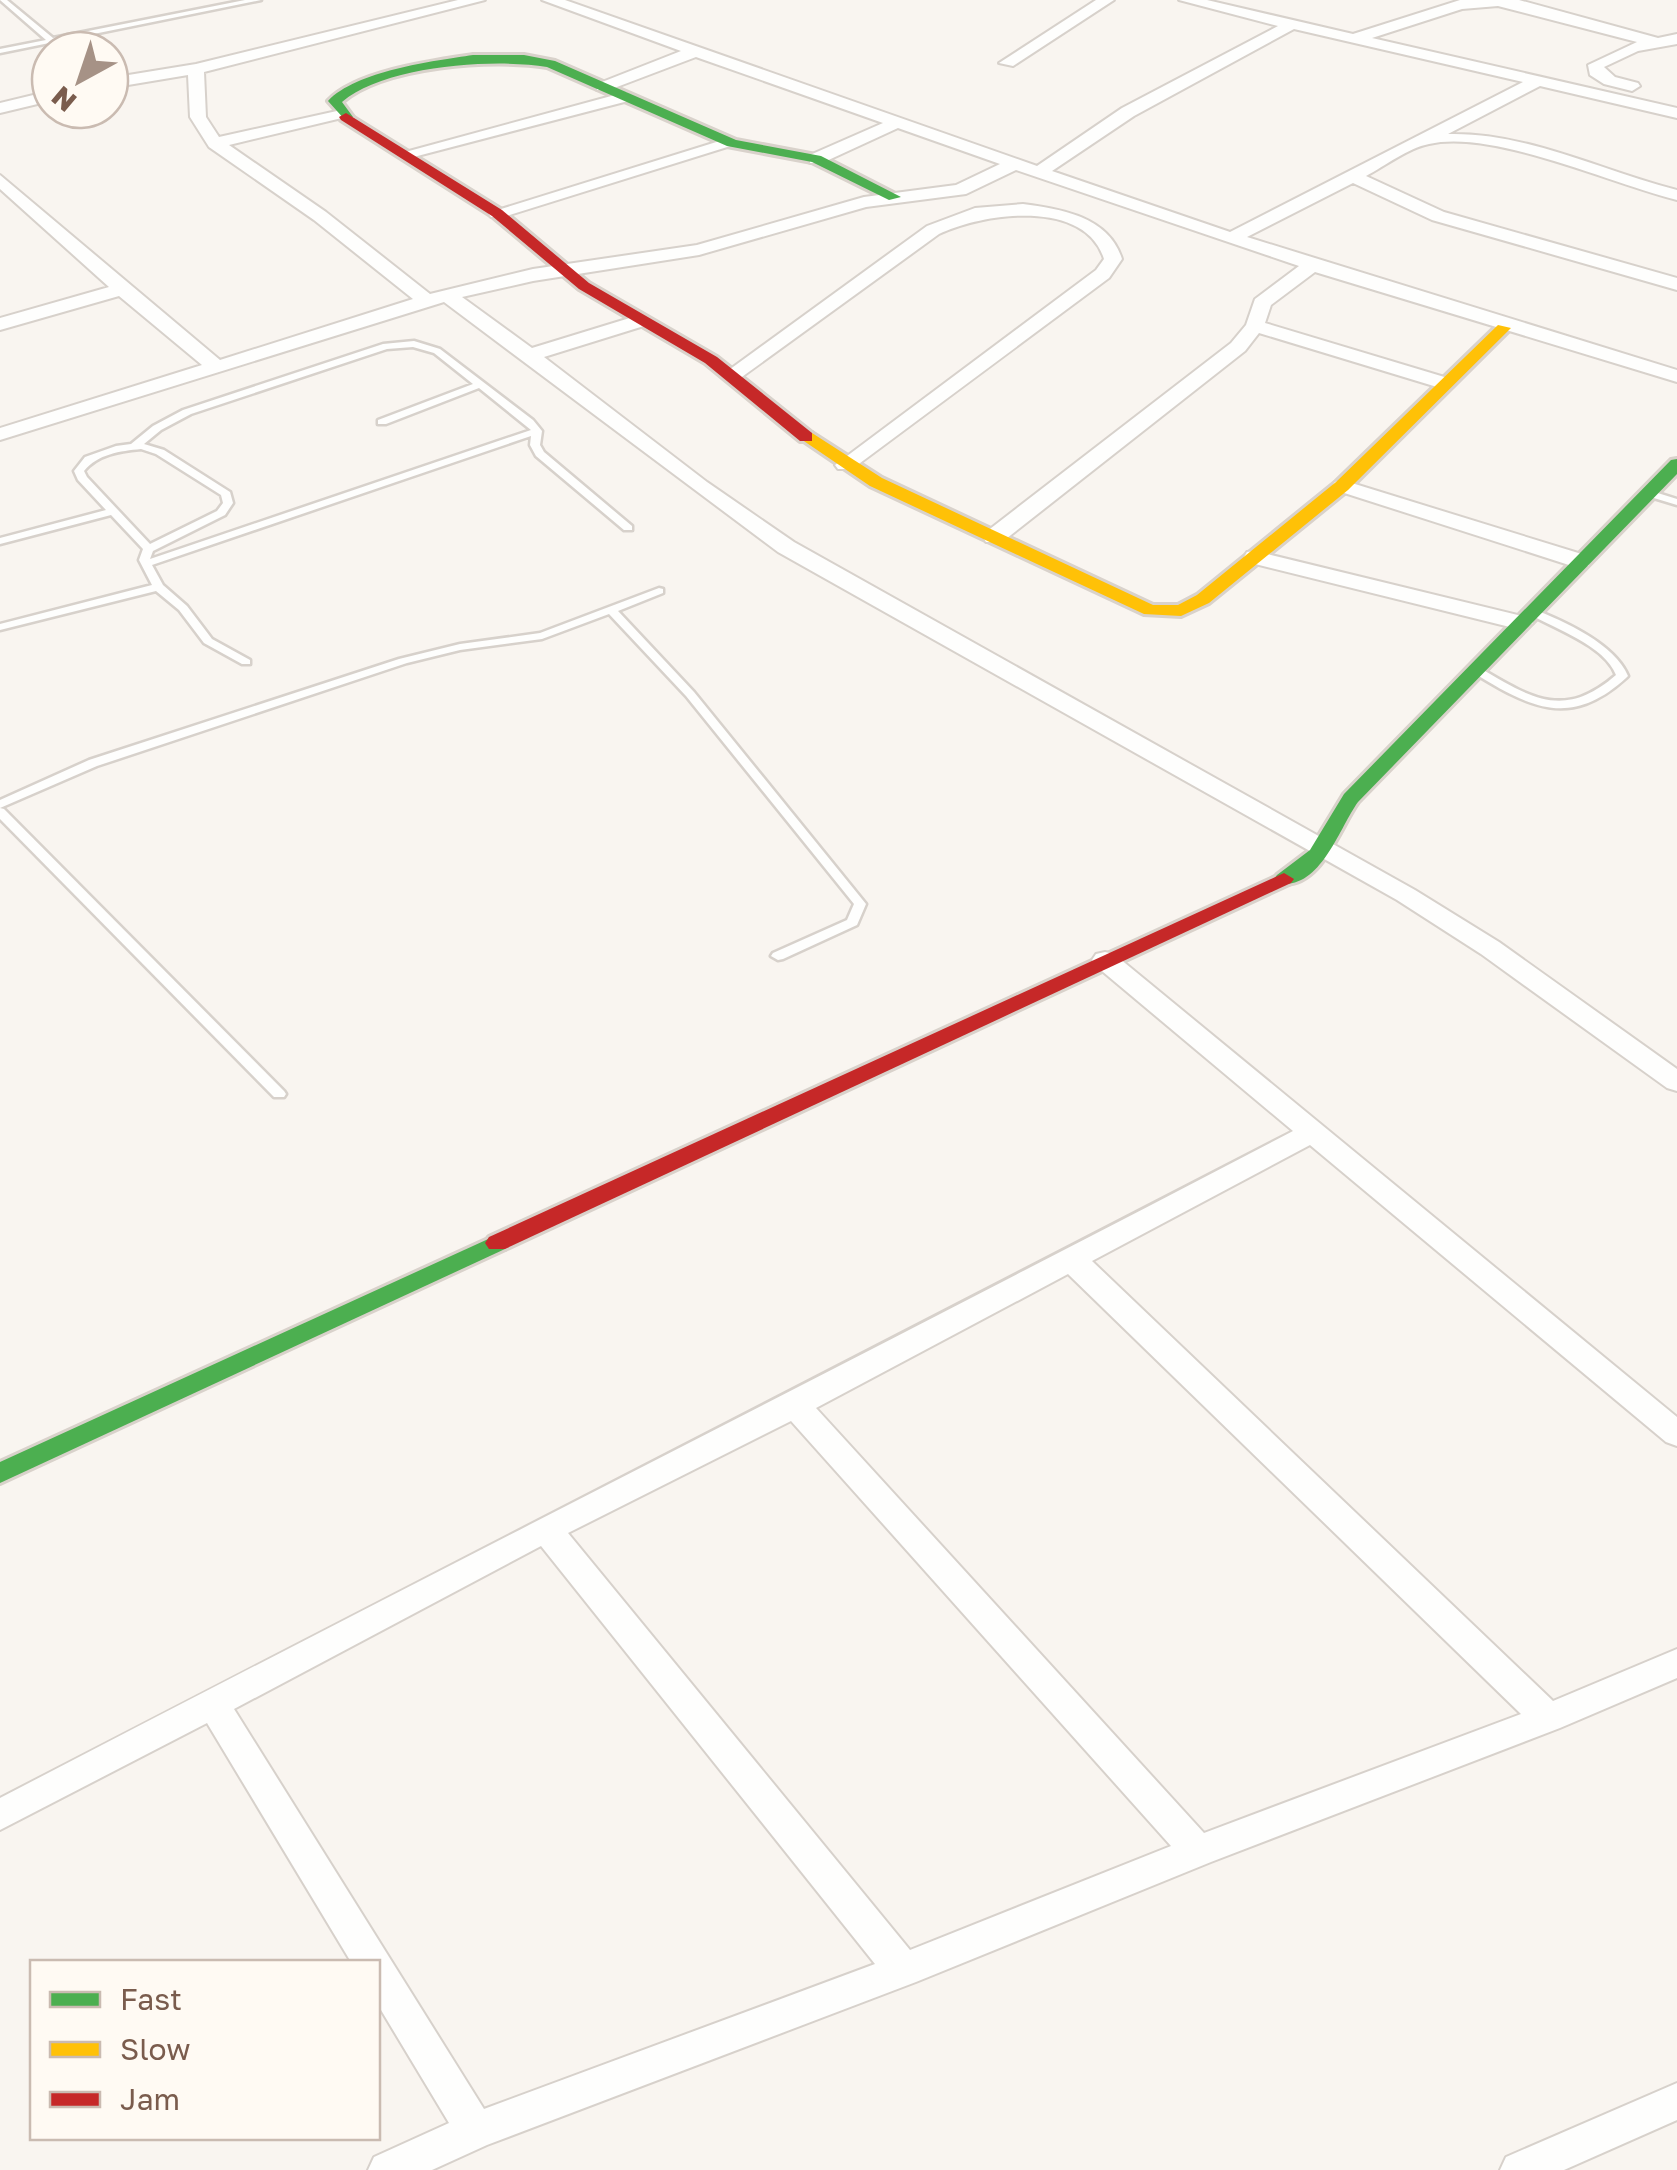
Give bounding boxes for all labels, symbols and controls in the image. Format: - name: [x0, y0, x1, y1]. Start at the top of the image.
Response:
- north arrow: [30, 30, 130, 130]
- text: N: [45, 80, 82, 119]
- legend: [30, 1960, 380, 2140]
- text: Fast: [120, 1981, 182, 2017]
- text: Slow: [120, 2031, 191, 2067]
- text: Jam: [120, 2081, 180, 2117]

